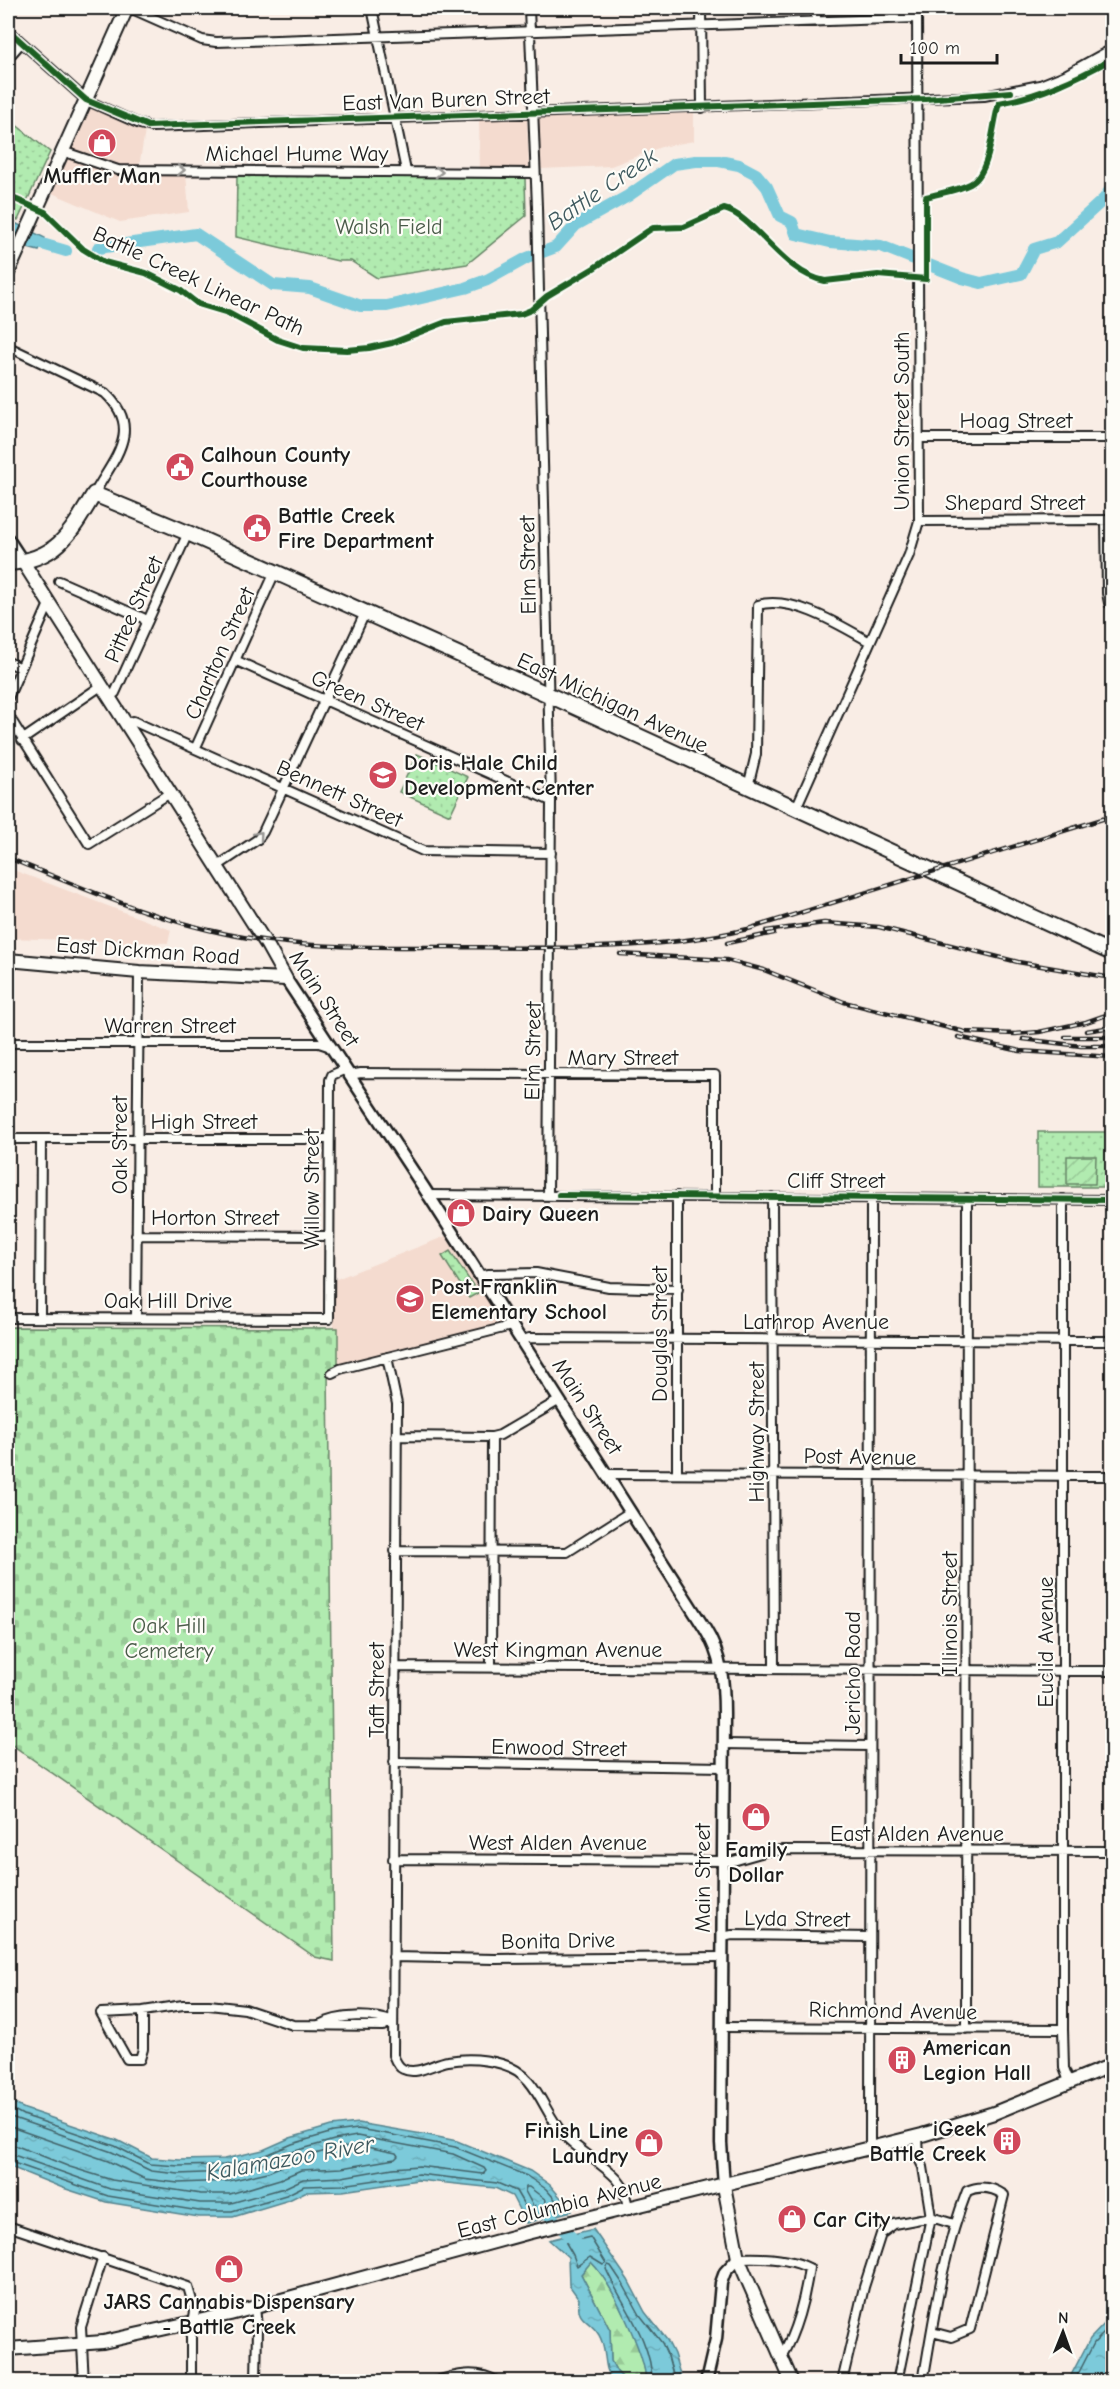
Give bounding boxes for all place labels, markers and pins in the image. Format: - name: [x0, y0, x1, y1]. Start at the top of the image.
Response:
- shop icon: Muffler Man: [86, 127, 118, 159]
- place label: Muffler Man: [44, 163, 160, 189]
- place label: Calhoun County Courthouse: [201, 442, 351, 493]
- public building icon: Calhoun County Courthouse: [164, 451, 196, 483]
- place label: Battle Creek Fire Department: [278, 503, 434, 554]
- public building icon: Battle Creek Fire Department: [241, 512, 273, 544]
- place label: Doris Hale Child Development Center: [404, 750, 594, 801]
- school or university icon: Doris Hale Child Development Center: [367, 759, 399, 791]
- shop icon: Dairy Queen: [445, 1197, 477, 1229]
- place label: Dairy Queen: [482, 1201, 599, 1227]
- place label: Post-Franklin Elementary School: [431, 1274, 607, 1325]
- school or university icon: Post-Franklin Elementary School: [394, 1283, 426, 1315]
- shop icon: Family Dollar: [740, 1801, 772, 1833]
- place label: Family Dollar: [725, 1837, 788, 1888]
- place label: American Legion Hall: [923, 2035, 1031, 2086]
- building icon: American Legion Hall: [886, 2044, 918, 2076]
- place label: iGeek Battle Creek: [869, 2116, 986, 2167]
- place label: Finish Line Laundry: [524, 2118, 629, 2169]
- building icon: iGeek Battle Creek: [991, 2125, 1023, 2157]
- shop icon: Finish Line Laundry: [633, 2127, 665, 2159]
- shop icon: Car City: [776, 2203, 808, 2235]
- place label: Car City: [813, 2207, 891, 2233]
- shop icon: JARS Cannabis Dispensary - Battle Creek: [213, 2253, 245, 2285]
- place label: JARS Cannabis Dispensary - Battle Creek: [104, 2289, 355, 2340]

